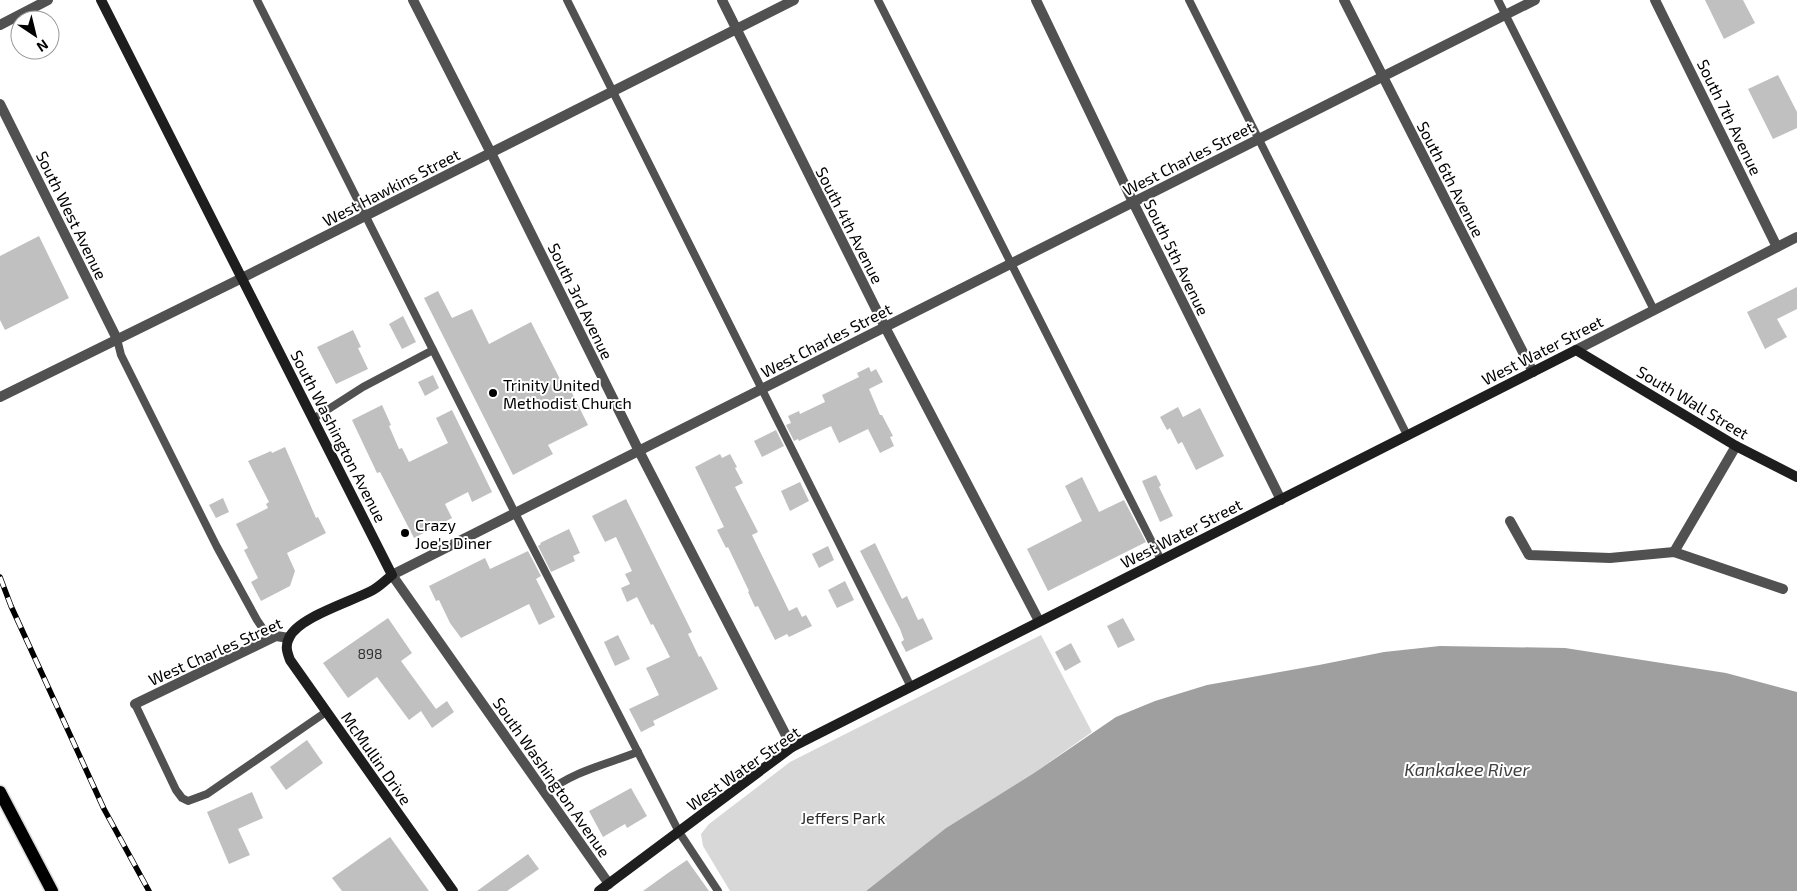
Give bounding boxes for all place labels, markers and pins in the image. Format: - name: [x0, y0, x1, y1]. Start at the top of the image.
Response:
- place label: Trinity United Methodist Church: [503, 375, 632, 412]
- marker: Trinity United Methodist Church: [487, 387, 499, 399]
- place label: Crazy Joe's Diner: [415, 515, 493, 552]
- marker: Crazy Joe's Diner: [399, 527, 411, 539]

